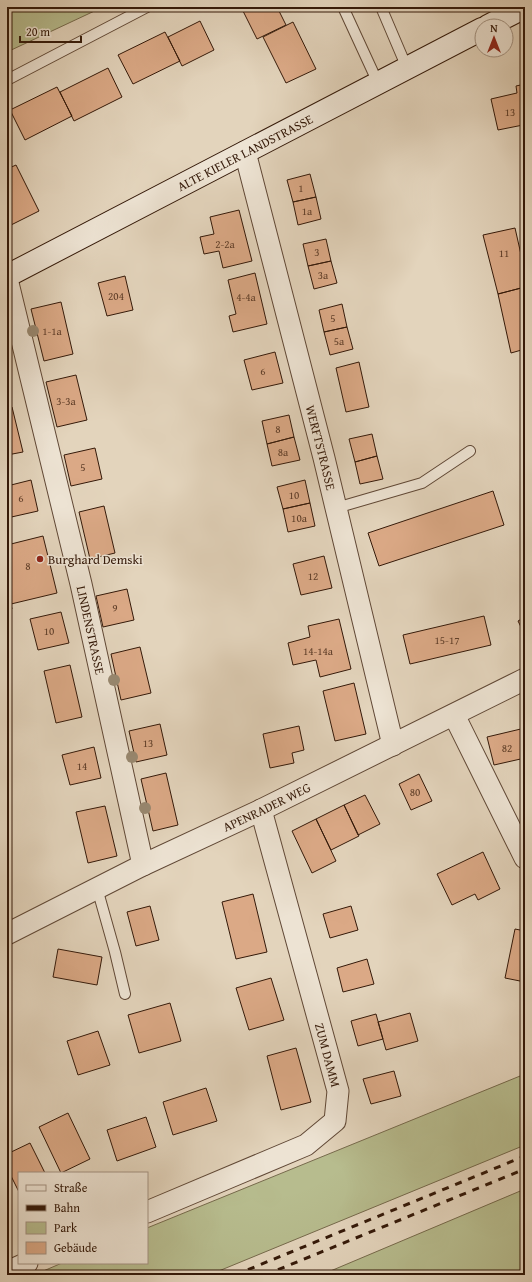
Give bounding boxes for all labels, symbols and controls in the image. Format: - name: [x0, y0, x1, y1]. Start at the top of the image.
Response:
- scale bar: [20, 18, 81, 44]
- north arrow: [474, 18, 514, 58]
- text: N: [490, 20, 498, 36]
- text: 20 m: [26, 23, 50, 40]
- house number: 13: [505, 104, 515, 120]
- street label: ALTE KIELER LANDSTRASSE: [174, 109, 317, 196]
- house number: 1: [298, 180, 304, 196]
- house number: 1a: [302, 203, 313, 219]
- house number: 2-2a: [215, 236, 236, 252]
- house number: 3: [314, 244, 320, 260]
- house number: 11: [499, 245, 509, 261]
- house number: 3a: [318, 267, 329, 283]
- house number: 204: [108, 288, 124, 304]
- house number: 4-4a: [236, 289, 257, 305]
- house number: 5: [330, 310, 336, 326]
- house number: 1-1a: [42, 323, 63, 339]
- house number: 5a: [334, 333, 345, 349]
- house number: 6: [260, 363, 266, 379]
- house number: 3-3a: [56, 393, 77, 409]
- street label: WERFTSTRASSE: [301, 403, 340, 492]
- house number: 8: [275, 421, 281, 437]
- house number: 8a: [278, 444, 289, 460]
- house number: 5: [80, 459, 86, 475]
- house number: 10: [289, 487, 299, 503]
- house number: 6: [18, 490, 24, 506]
- house number: 10a: [291, 510, 308, 526]
- place label: Burghard Demski: [48, 550, 143, 569]
- marker: Burghard Demski: [35, 554, 45, 564]
- house number: 8: [25, 558, 31, 574]
- house number: 12: [308, 568, 318, 584]
- street label: LINDENSTRASSE: [72, 584, 110, 677]
- house number: 9: [112, 600, 118, 616]
- house number: 10: [44, 623, 54, 639]
- house number: 15-17: [435, 632, 459, 648]
- house number: 14-14a: [303, 643, 334, 659]
- house number: 13: [143, 735, 153, 751]
- house number: 82: [502, 740, 512, 756]
- house number: 14: [77, 758, 87, 774]
- street label: APENRADER WEG: [220, 778, 314, 837]
- house number: 80: [410, 784, 420, 800]
- street label: ZUM DAMM: [310, 1021, 345, 1090]
- legend: [18, 1172, 148, 1264]
- text: Straße: [54, 1179, 88, 1196]
- text: Bahn: [54, 1199, 80, 1216]
- text: Park: [54, 1219, 78, 1236]
- text: Gebäude: [54, 1239, 97, 1256]

